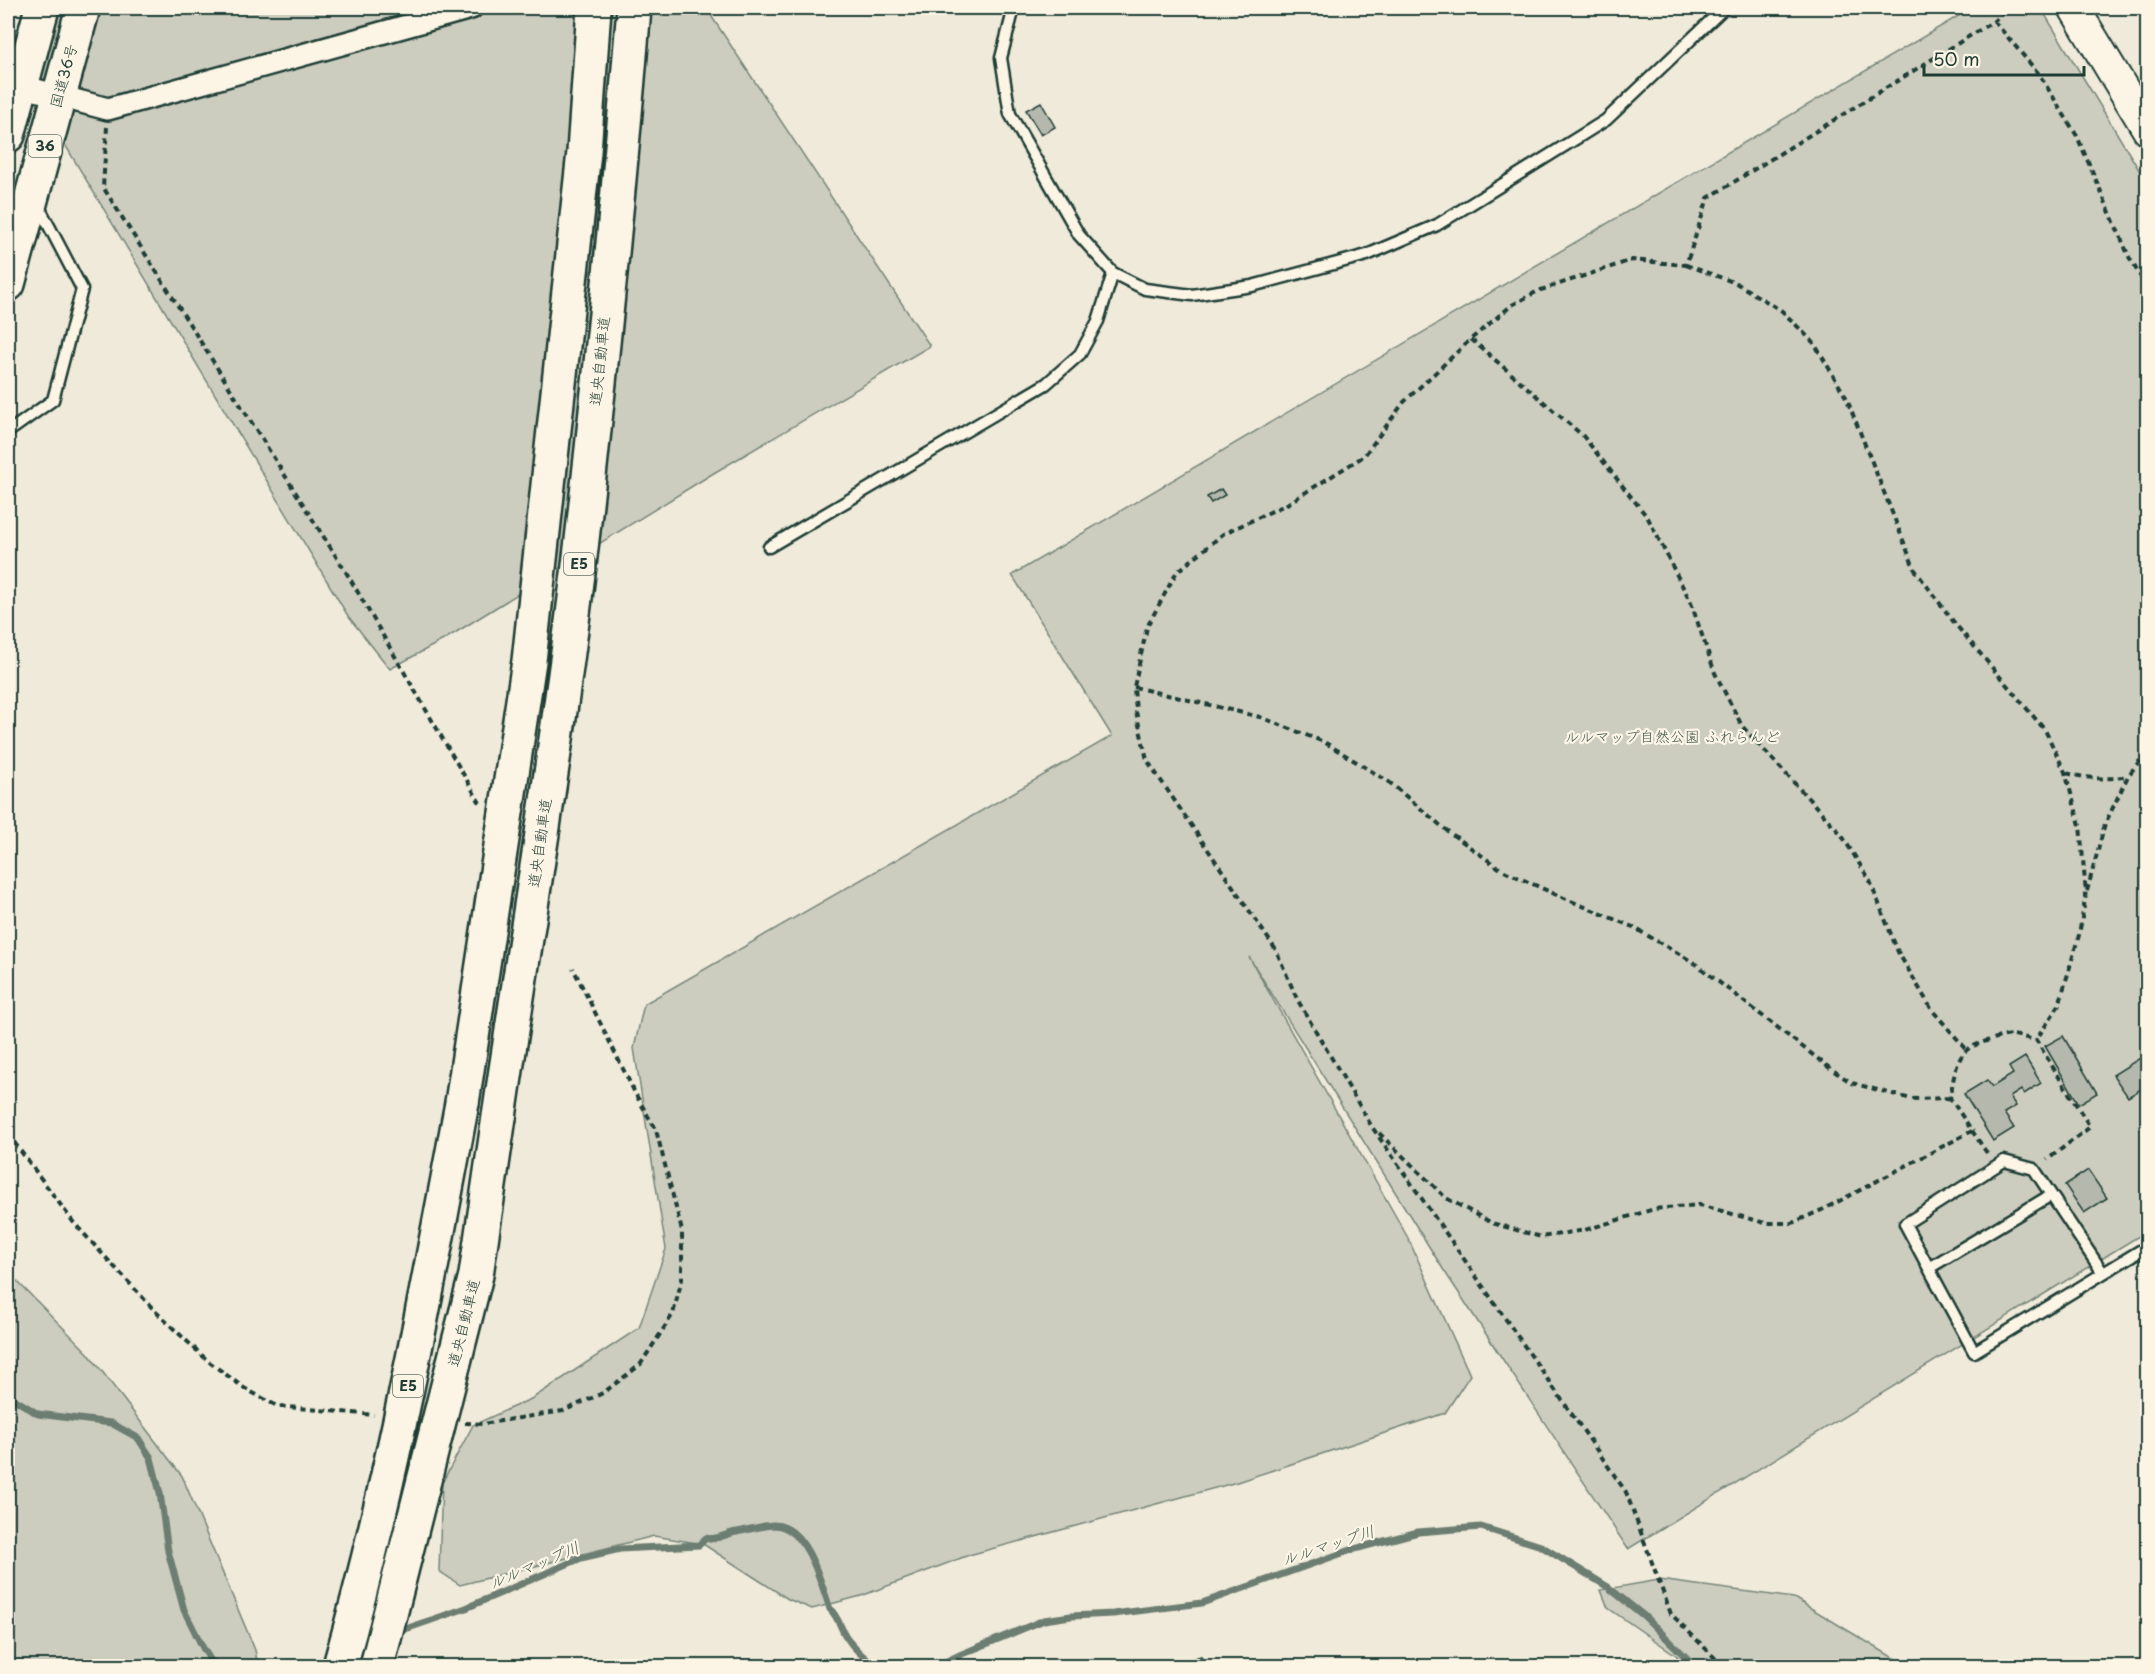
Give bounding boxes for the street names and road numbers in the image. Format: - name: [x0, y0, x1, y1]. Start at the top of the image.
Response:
- street label: 国道36号: [43, 41, 82, 110]
- road number: 36: [28, 135, 62, 157]
- street label: 道央自動車道: [582, 315, 615, 407]
- road number: E5: [564, 553, 594, 575]
- street label: 道央自動車道: [521, 797, 556, 889]
- street label: 道央自動車道: [440, 1276, 485, 1369]
- road number: E5: [393, 1375, 423, 1397]

